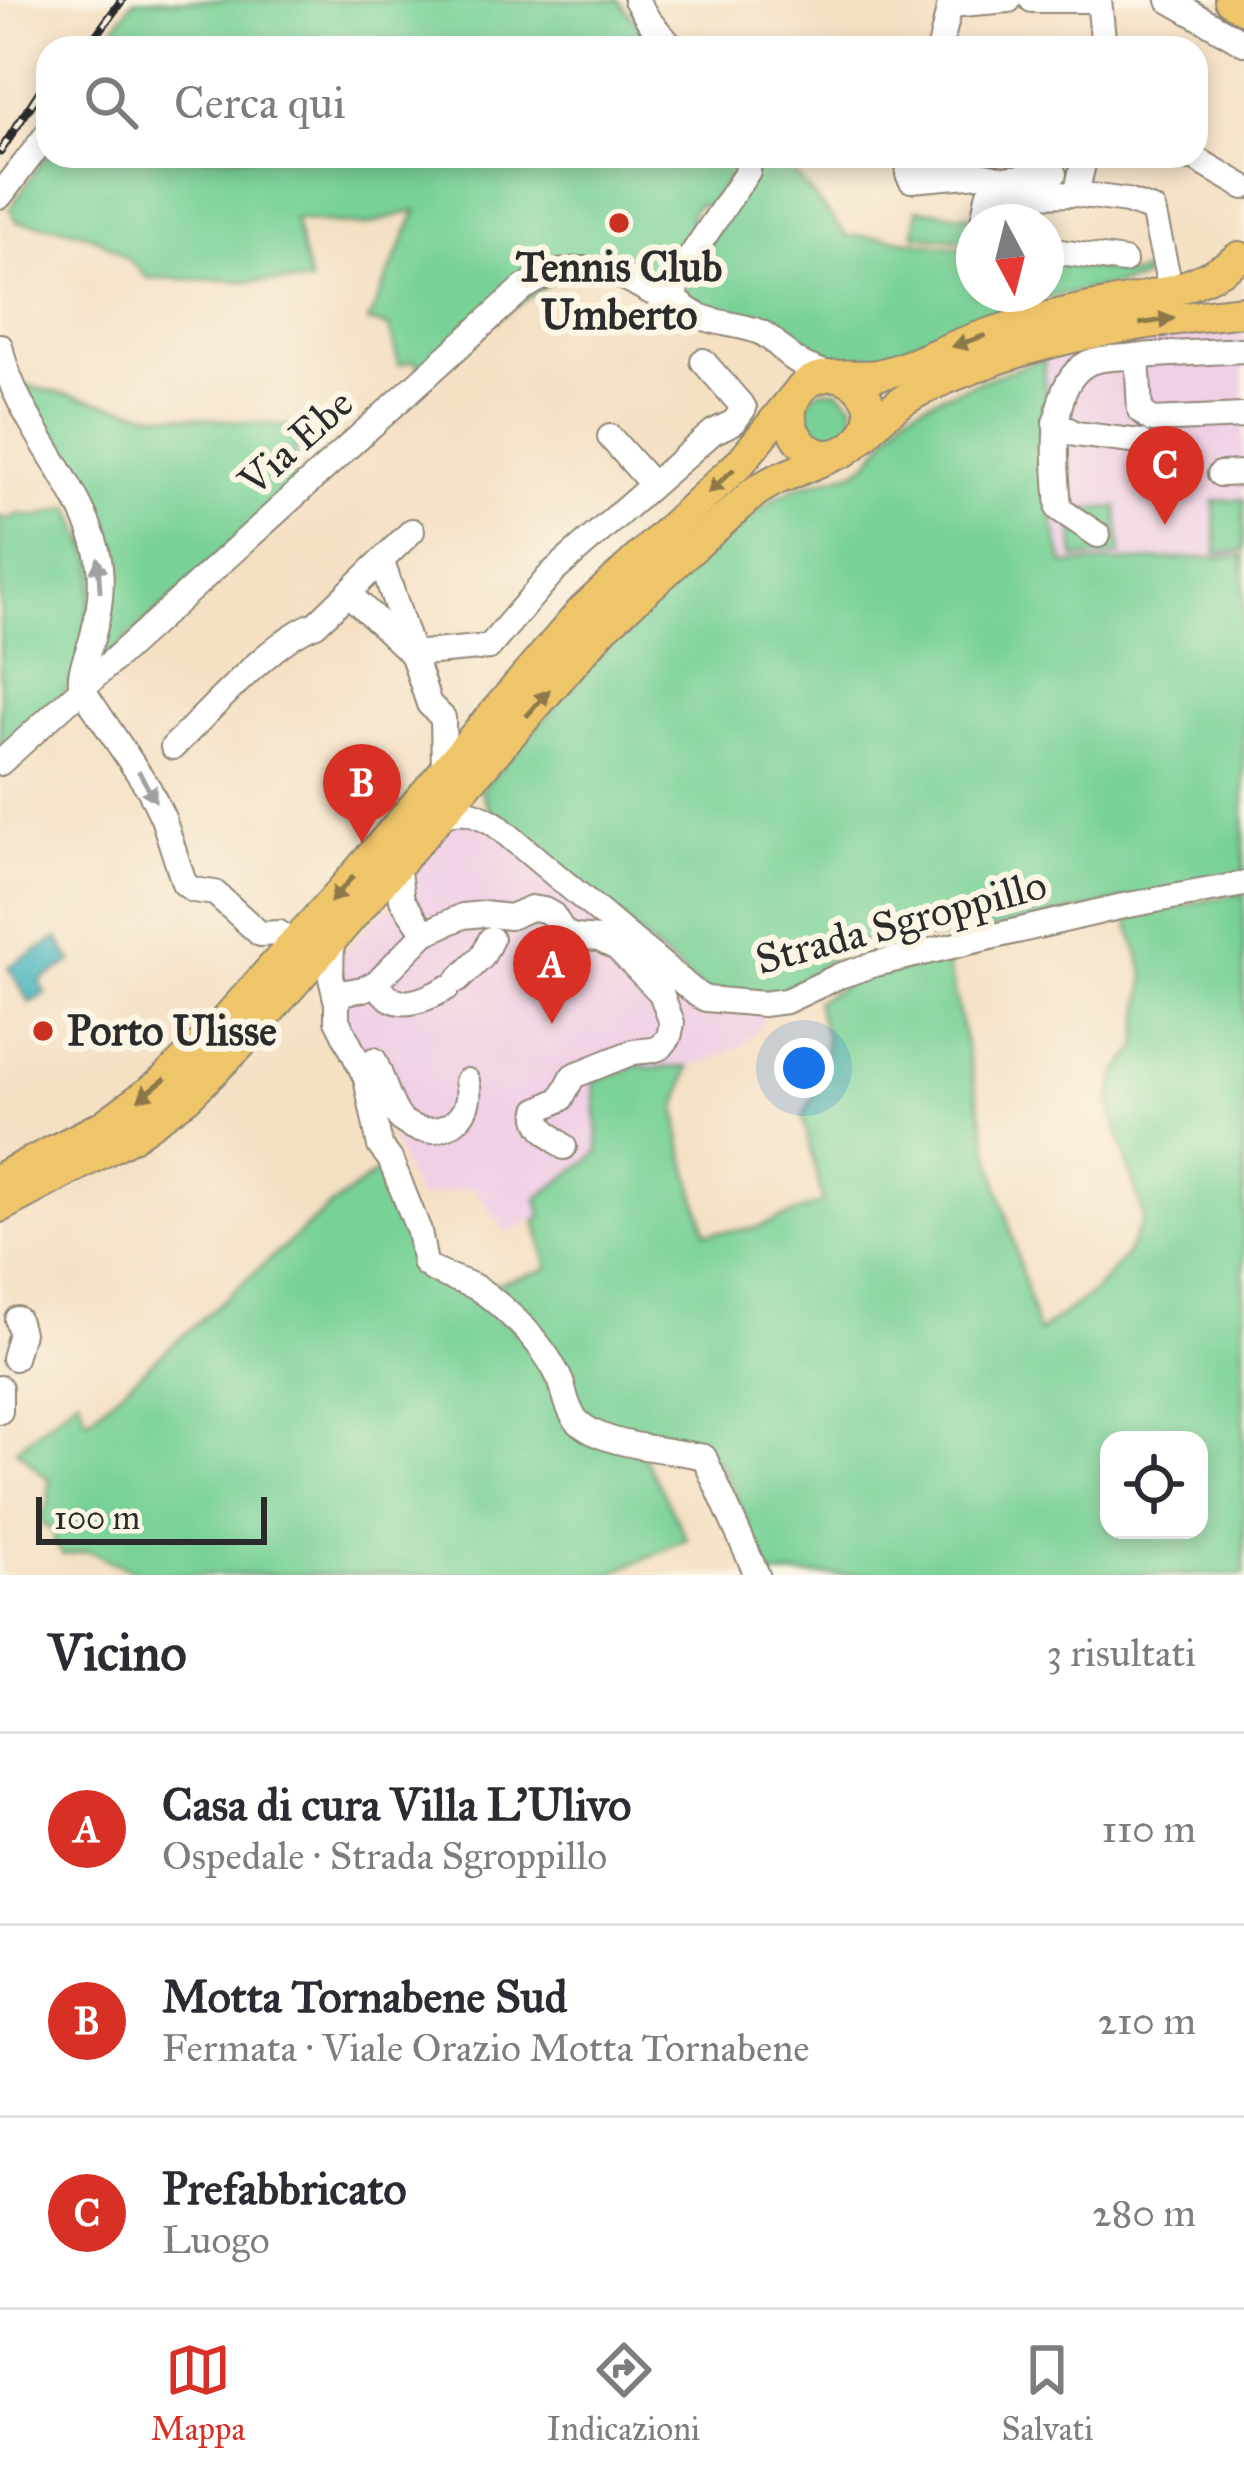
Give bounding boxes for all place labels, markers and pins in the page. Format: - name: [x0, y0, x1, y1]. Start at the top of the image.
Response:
- marker: Tennis Club Umberto: [606, 210, 632, 236]
- place label: Tennis Club Umberto: [516, 241, 722, 341]
- pin: C: [1126, 426, 1204, 525]
- pin: B: [323, 744, 401, 843]
- pin: A: [513, 925, 591, 1024]
- place label: Porto Ulisse: [67, 1005, 277, 1057]
- marker: Porto Ulisse: [30, 1018, 56, 1044]

